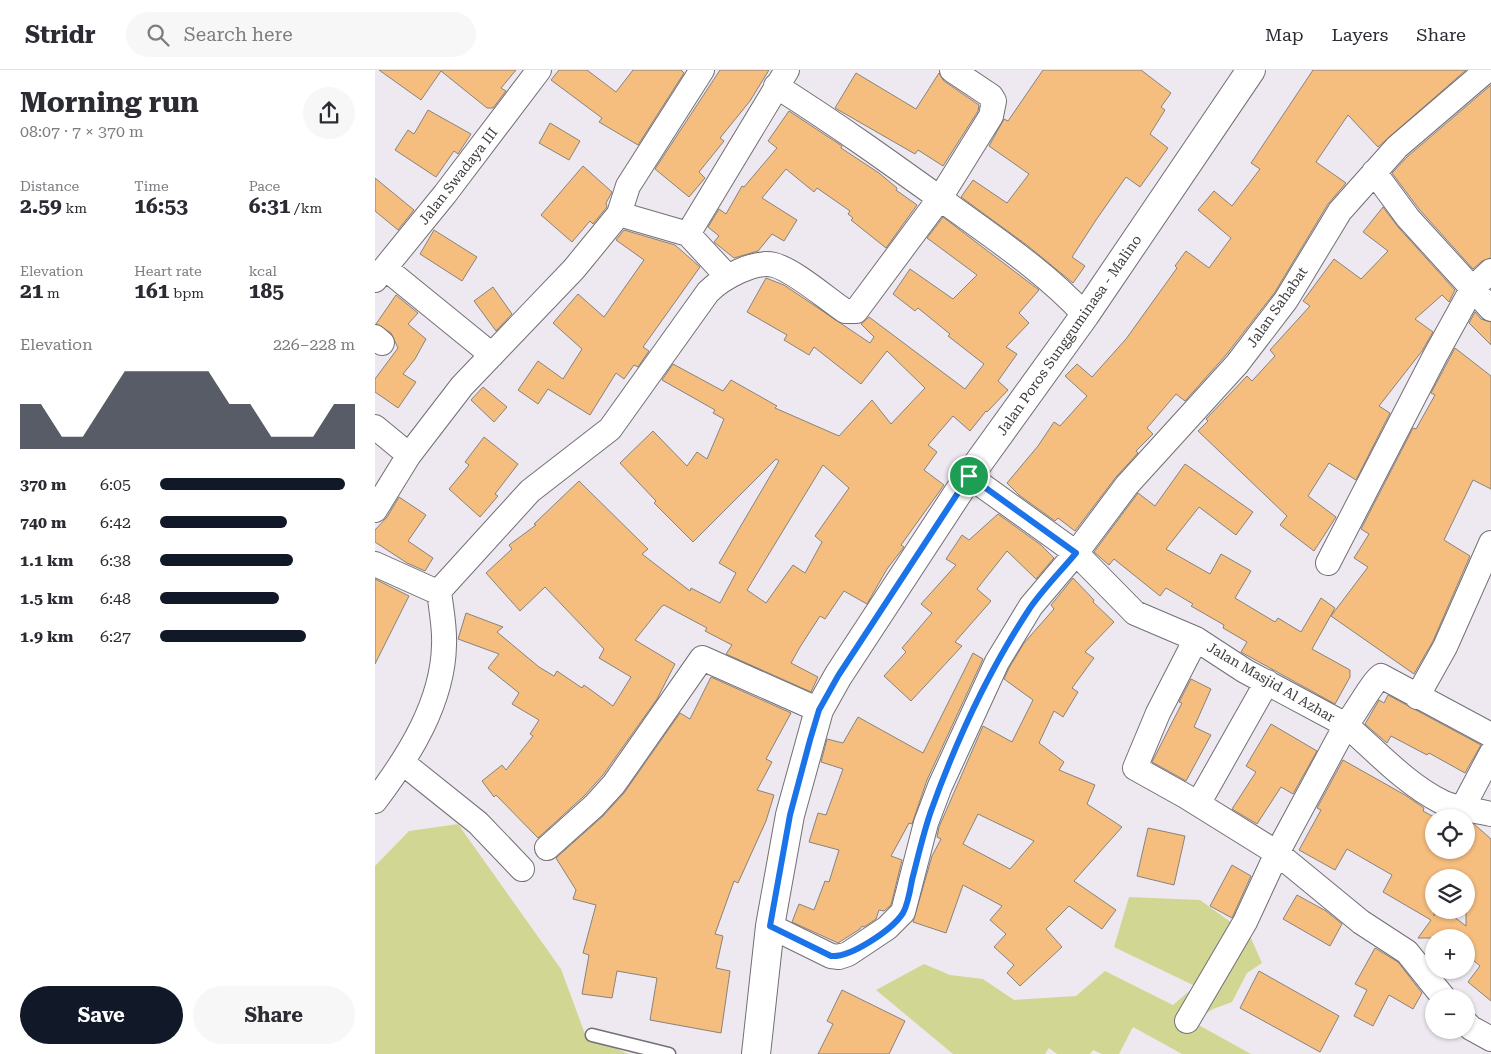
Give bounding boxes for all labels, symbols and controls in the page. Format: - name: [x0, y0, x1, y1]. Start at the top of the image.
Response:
- search box: [126, 12, 476, 57]
- text: Stridr: [25, 21, 96, 49]
- icon: search: [144, 21, 172, 49]
- text: Search here: [184, 23, 293, 46]
- text: Map: [1265, 24, 1304, 45]
- text: Layers: [1332, 24, 1388, 45]
- text: Share: [1416, 24, 1466, 45]
- text: Morning run: [20, 86, 199, 119]
- button: share: [303, 87, 355, 139]
- text: 08:07 · 7 × 370 m: [20, 122, 144, 141]
- street label: Jalan Swadaya III: [415, 124, 501, 228]
- text: Distance: [20, 178, 79, 194]
- text: Time: [134, 178, 169, 194]
- text: Pace: [249, 178, 280, 194]
- text: 2.59: [20, 194, 62, 218]
- text: 16:53: [134, 194, 188, 218]
- text: 6:31: [249, 194, 291, 218]
- text: km: [62, 200, 87, 216]
- text: /km: [291, 200, 322, 216]
- street label: Jalan Poros Sungguminasa - Malino: [993, 232, 1145, 438]
- text: Elevation: [20, 263, 83, 279]
- text: Heart rate: [134, 263, 202, 279]
- text: kcal: [249, 263, 277, 279]
- street label: Jalan Sahabat: [1243, 264, 1311, 350]
- text: 21: [20, 279, 44, 303]
- text: 161: [134, 279, 170, 303]
- text: 185: [249, 279, 284, 303]
- text: m: [44, 285, 60, 301]
- text: bpm: [170, 285, 204, 301]
- text: Elevation: [20, 335, 93, 354]
- text: 226–228 m: [273, 335, 355, 354]
- pin: [948, 455, 990, 497]
- icon: arrive: [955, 462, 983, 490]
- text: 370 m: [20, 475, 66, 494]
- text: 6:05: [100, 475, 131, 494]
- text: 740 m: [20, 513, 66, 532]
- text: 6:42: [100, 513, 131, 532]
- text: 1.1 km: [20, 551, 73, 570]
- text: 6:38: [100, 551, 131, 570]
- text: 1.5 km: [20, 589, 73, 608]
- text: 6:48: [100, 589, 131, 608]
- text: 1.9 km: [20, 627, 73, 646]
- text: 6:27: [100, 627, 131, 646]
- street label: Jalan Masjid Al Azhar: [1204, 639, 1338, 725]
- map controls: [1425, 809, 1475, 1039]
- button: locate: [1425, 809, 1475, 859]
- button: layers: [1425, 869, 1475, 919]
- button: +: [1425, 929, 1475, 979]
- button: Save: [20, 986, 183, 1044]
- button: Share: [193, 986, 355, 1044]
- button: −: [1425, 989, 1475, 1039]

